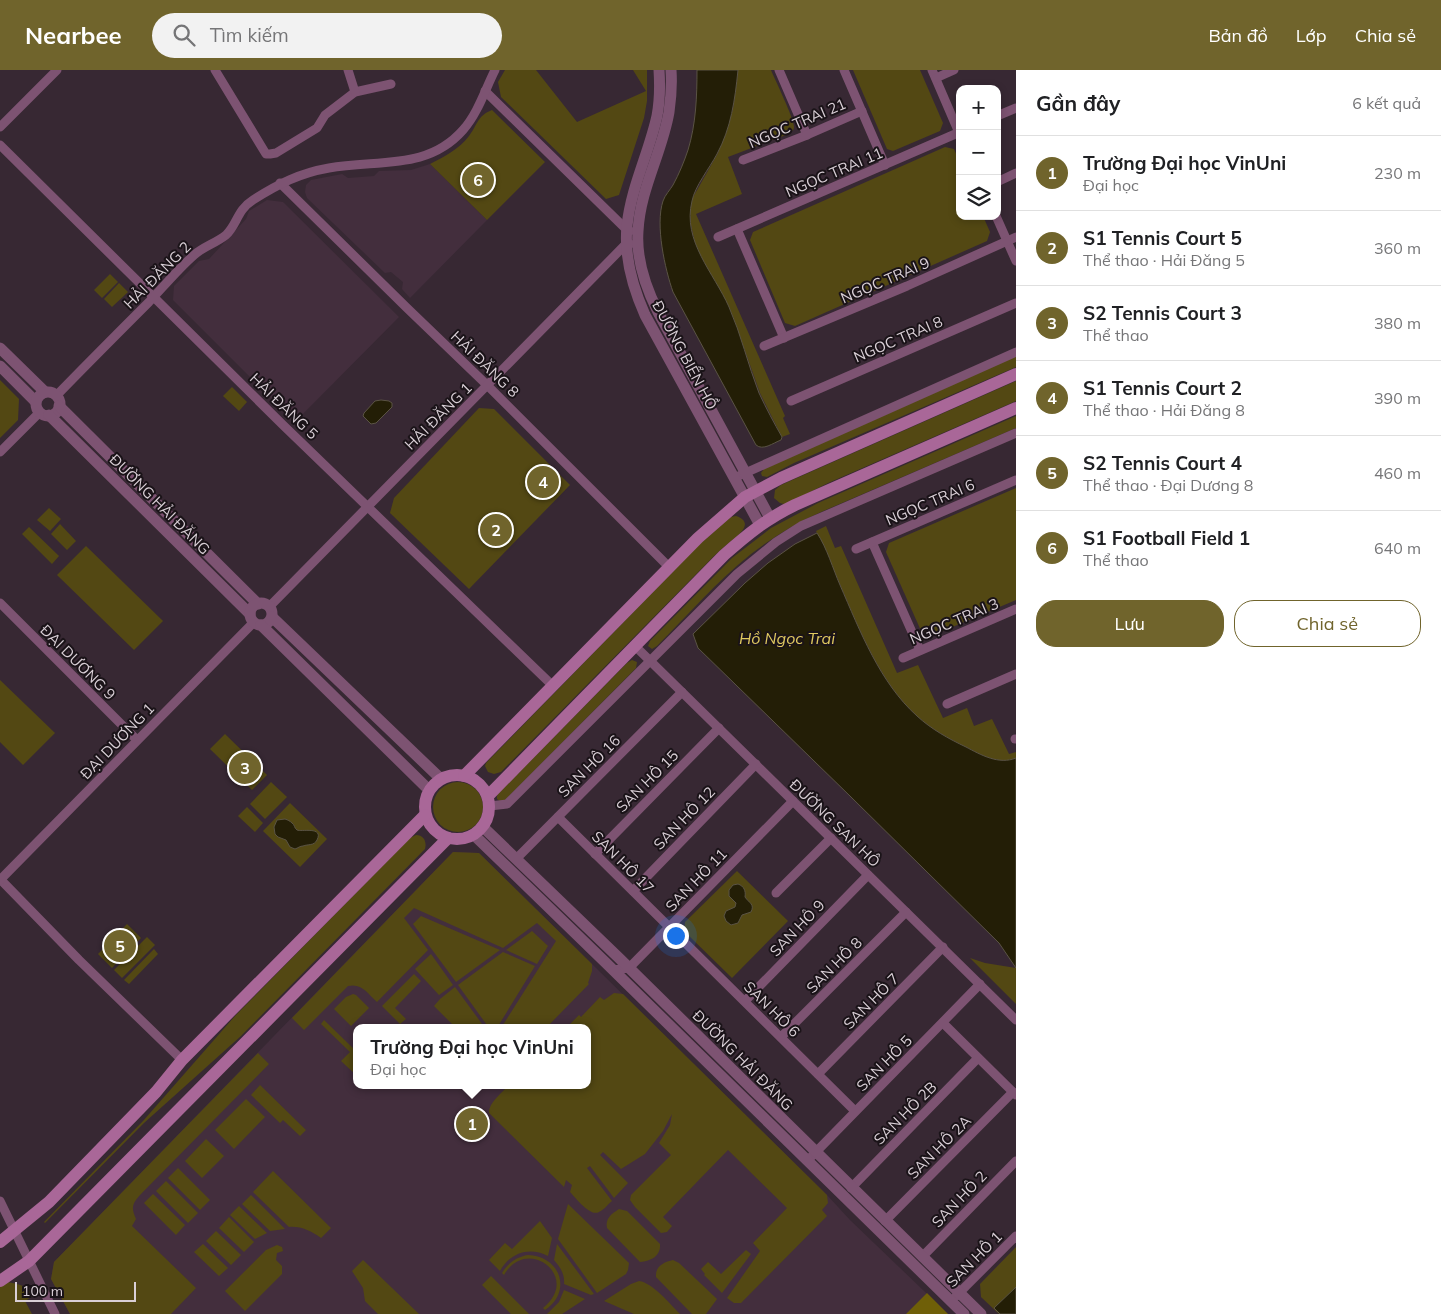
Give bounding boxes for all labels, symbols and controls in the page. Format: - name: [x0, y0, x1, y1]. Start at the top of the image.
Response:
- search box: [152, 13, 502, 58]
- text: Nearbee: [25, 20, 122, 50]
- icon: search: [170, 21, 198, 49]
- text: Tìm kiếm: [210, 23, 289, 47]
- text: Bản đồ: [1208, 24, 1268, 47]
- text: Lớp: [1296, 24, 1327, 47]
- text: Chia sẻ: [1355, 24, 1416, 47]
- map controls: [956, 85, 1001, 220]
- button: +: [956, 85, 1001, 130]
- text: Gần đây: [1036, 90, 1120, 116]
- text: 6 kết quả: [1352, 93, 1421, 113]
- street label: NGỌC TRAI 21: [745, 94, 849, 152]
- button: −: [956, 130, 1001, 175]
- street label: NGỌC TRAI 11: [782, 143, 886, 201]
- text: Trường Đại học VinUni: [1083, 151, 1286, 175]
- pin: 6: [462, 161, 494, 199]
- text: 1: [1047, 163, 1057, 183]
- text: 230 m: [1374, 163, 1421, 183]
- button: layers: [956, 175, 1001, 220]
- text: Đại học: [1083, 175, 1139, 195]
- text: S1 Tennis Court 5: [1083, 226, 1242, 250]
- street label: HẢI ĐĂNG 2: [119, 237, 195, 313]
- text: 2: [1047, 238, 1057, 258]
- text: 360 m: [1374, 238, 1421, 258]
- text: Thể thao · Hải Đăng 5: [1083, 250, 1245, 270]
- street label: NGỌC TRAI 9: [838, 253, 932, 307]
- street label: ĐƯỜNG BIỂN HỒ: [648, 297, 723, 413]
- text: S2 Tennis Court 3: [1083, 301, 1242, 325]
- street label: NGỌC TRAI 8: [851, 312, 945, 366]
- text: 3: [1047, 313, 1057, 333]
- text: 380 m: [1374, 313, 1421, 333]
- text: Thể thao: [1083, 325, 1149, 345]
- street label: HẢI ĐĂNG 8: [447, 327, 523, 401]
- street label: HẢI ĐĂNG 5: [246, 369, 322, 443]
- text: S1 Tennis Court 2: [1083, 376, 1242, 400]
- street label: HẢI ĐĂNG 1: [400, 378, 476, 454]
- text: 4: [1047, 388, 1057, 408]
- text: 390 m: [1374, 388, 1421, 408]
- text: Thể thao · Hải Đăng 8: [1083, 400, 1245, 420]
- street label: ĐƯỜNG HẢI ĐĂNG: [106, 450, 214, 558]
- text: S2 Tennis Court 4: [1083, 451, 1242, 475]
- pin: 4: [527, 463, 559, 501]
- text: 5: [1047, 463, 1057, 483]
- text: 460 m: [1374, 463, 1421, 483]
- street label: NGỌC TRAI 6: [883, 475, 977, 529]
- text: Thể thao · Đại Dương 8: [1083, 475, 1253, 495]
- pin: 2: [480, 511, 512, 549]
- text: S1 Football Field 1: [1083, 526, 1250, 550]
- text: 6: [1047, 538, 1057, 558]
- text: 640 m: [1374, 538, 1421, 558]
- text: Thể thao: [1083, 550, 1149, 570]
- street label: NGỌC TRAI 3: [907, 594, 1001, 648]
- button: Lưu: [1036, 600, 1224, 647]
- button: Chia sẻ: [1234, 600, 1421, 647]
- street label: ĐẠI DƯƠNG 9: [36, 620, 120, 704]
- water label: Hồ Ngọc Trai: [739, 628, 835, 648]
- street label: ĐẠI DƯƠNG 1: [76, 699, 158, 783]
- street label: SAN HÔ 16: [554, 731, 624, 801]
- street label: SAN HÔ 15: [612, 746, 682, 816]
- pin: 3: [229, 749, 261, 787]
- street label: ĐƯỜNG SAN HÔ: [786, 775, 884, 871]
- street label: SAN HÔ 12: [649, 782, 719, 854]
- street label: SAN HÔ 17: [588, 827, 658, 897]
- street label: SAN HÔ 11: [661, 844, 731, 916]
- street label: SAN HÔ 9: [765, 896, 829, 960]
- your location: [663, 923, 689, 949]
- pin: 5: [104, 927, 136, 965]
- street label: SAN HÔ 8: [802, 933, 866, 997]
- street label: SAN HÔ 7: [839, 969, 903, 1033]
- street label: SAN HÔ 6: [740, 977, 804, 1041]
- street label: ĐƯỜNG HẢI ĐĂNG: [689, 1006, 797, 1114]
- popup: [353, 1024, 591, 1089]
- street label: SAN HÔ 5: [852, 1031, 916, 1095]
- text: Trường Đại học VinUni: [370, 1035, 574, 1059]
- text: Đại học: [370, 1059, 426, 1079]
- street label: SAN HÔ 2B: [869, 1077, 941, 1149]
- pin: 1: [456, 1105, 488, 1143]
- street label: SAN HÔ 2A: [903, 1111, 975, 1183]
- street label: SAN HÔ 2: [927, 1167, 991, 1231]
- street label: SAN HÔ 1: [942, 1227, 1006, 1291]
- scale bar: [15, 1279, 136, 1302]
- text: 100 m: [22, 1282, 63, 1300]

